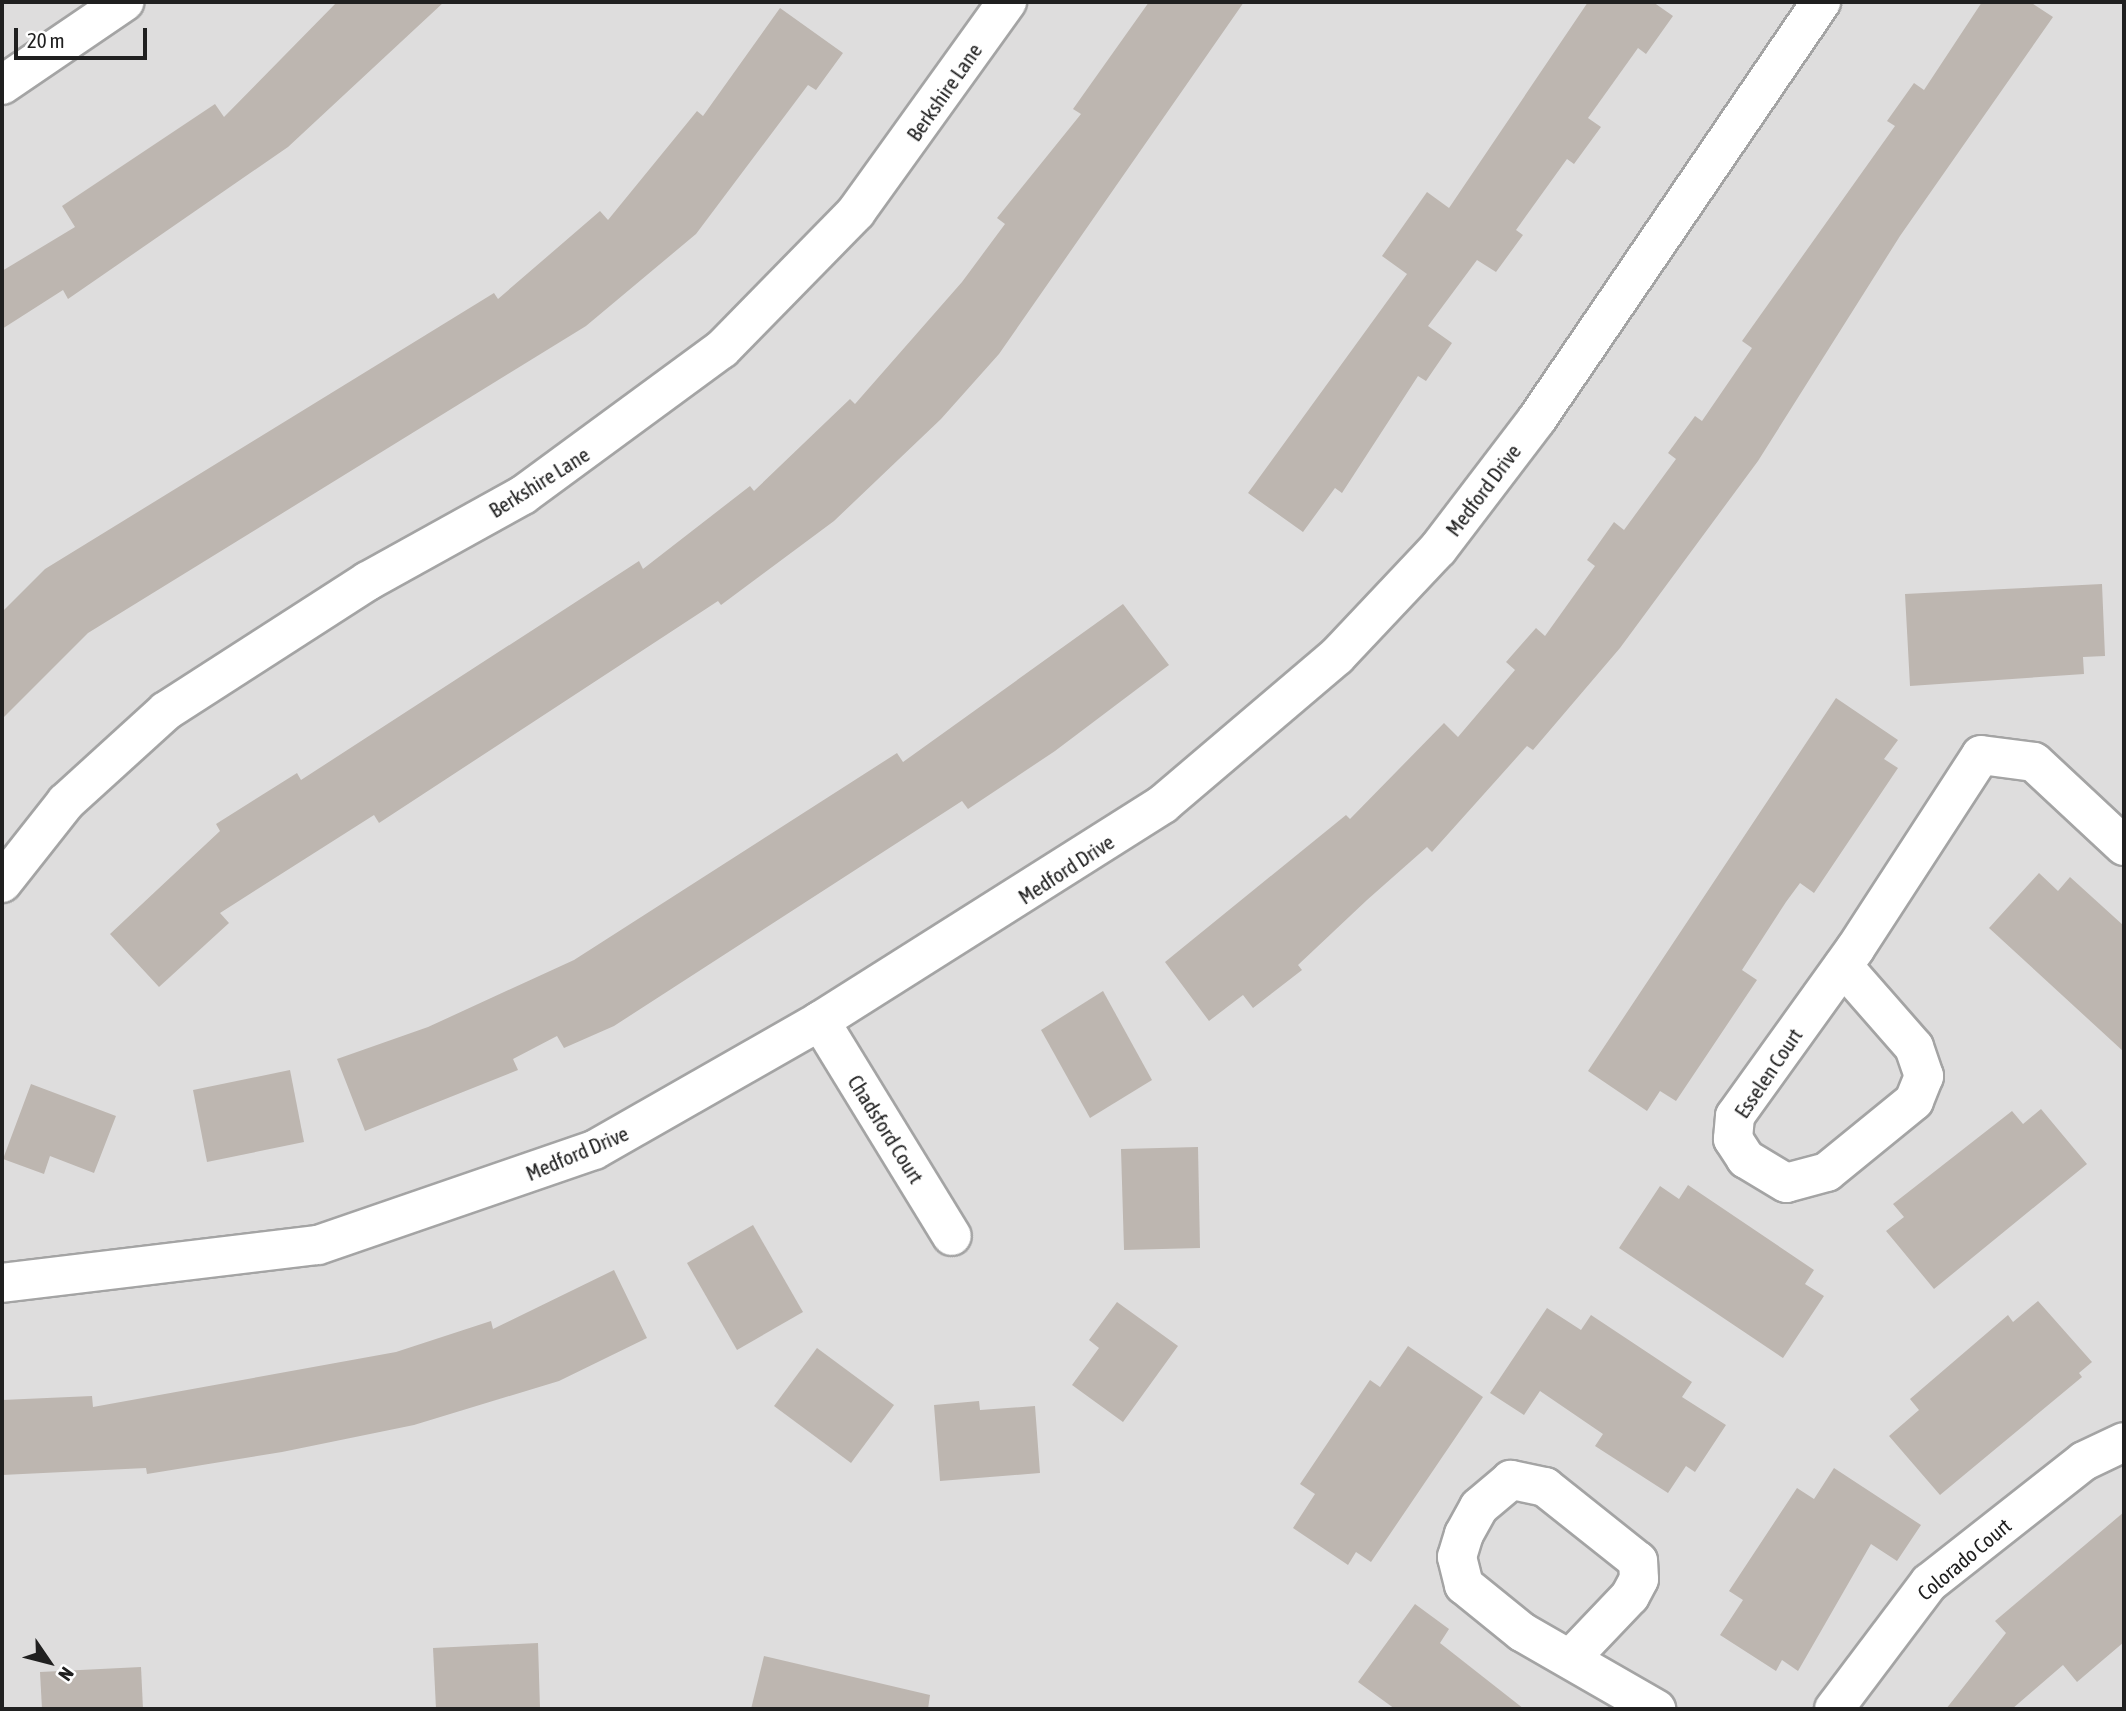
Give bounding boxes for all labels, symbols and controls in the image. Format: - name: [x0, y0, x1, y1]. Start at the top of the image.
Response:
- scale bar: [18, 14, 150, 58]
- text: 20 m: [27, 28, 65, 52]
- street label: Berkshire Lane: [901, 38, 987, 146]
- street label: Medford Drive: [1440, 439, 1526, 541]
- street label: Berkshire Lane: [484, 441, 594, 523]
- street label: Medford Drive: [1013, 829, 1119, 909]
- street label: Esselen Court: [1729, 1023, 1807, 1123]
- street label: Chadsford Court: [843, 1070, 929, 1188]
- street label: Medford Drive: [522, 1120, 632, 1186]
- street label: Colorado Court: [1912, 1513, 2016, 1605]
- north arrow: [14, 1627, 84, 1697]
- text: N: [54, 1663, 78, 1685]

